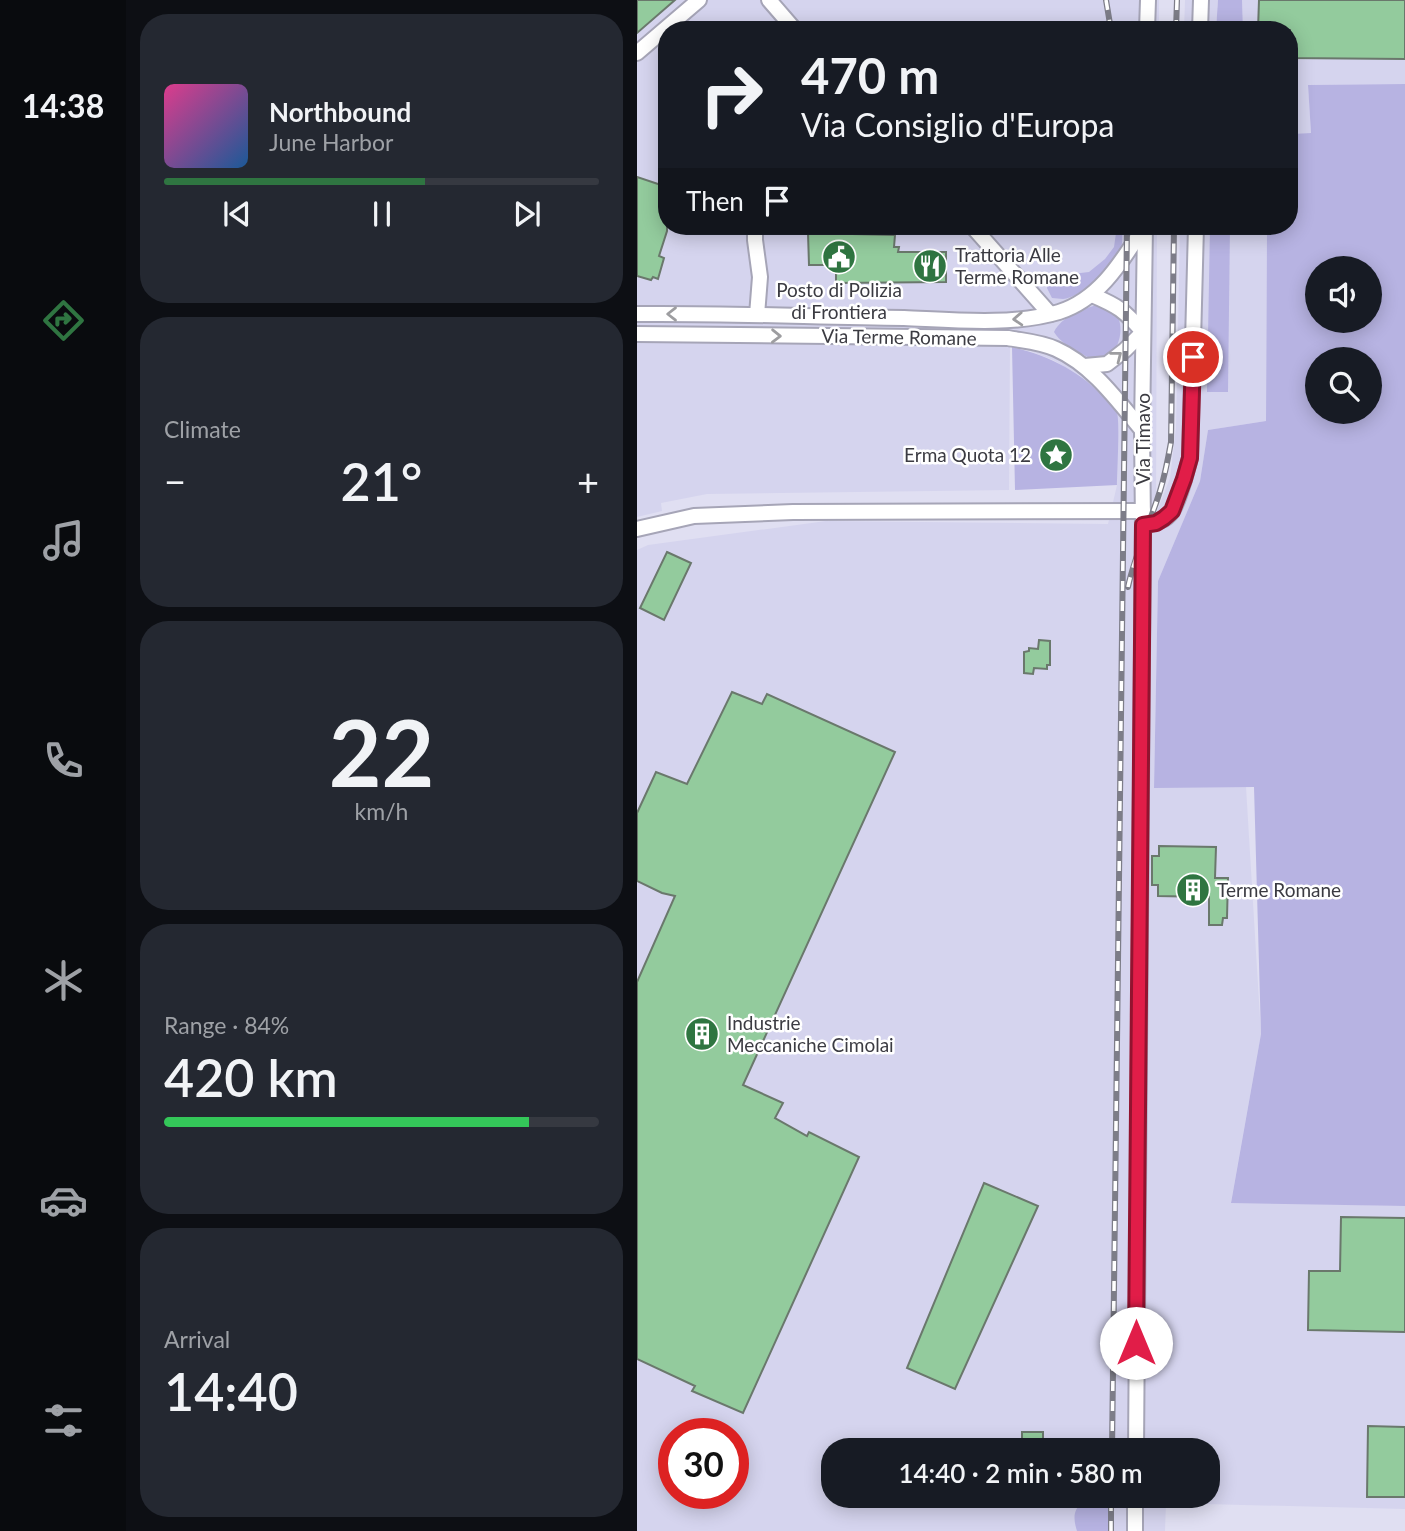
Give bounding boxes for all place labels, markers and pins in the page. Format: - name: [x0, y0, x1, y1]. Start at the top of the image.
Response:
- public building icon: Posto di Polizia di Frontiera: [820, 238, 858, 276]
- place label: Trattoria Alle Terme Romane: [955, 243, 1079, 288]
- restaurant icon: Trattoria Alle Terme Romane: [911, 247, 949, 285]
- place label: Posto di Polizia di Frontiera: [776, 278, 902, 323]
- pin: [1163, 327, 1223, 387]
- place icon: Erma Quota 12: [1037, 436, 1075, 474]
- place label: Erma Quota 12: [904, 443, 1031, 466]
- building icon: Terme Romane: [1174, 871, 1212, 909]
- place label: Terme Romane: [1217, 878, 1341, 901]
- place label: Industrie Meccaniche Cimolai: [727, 1011, 894, 1056]
- building icon: Industrie Meccaniche Cimolai: [683, 1015, 721, 1053]

